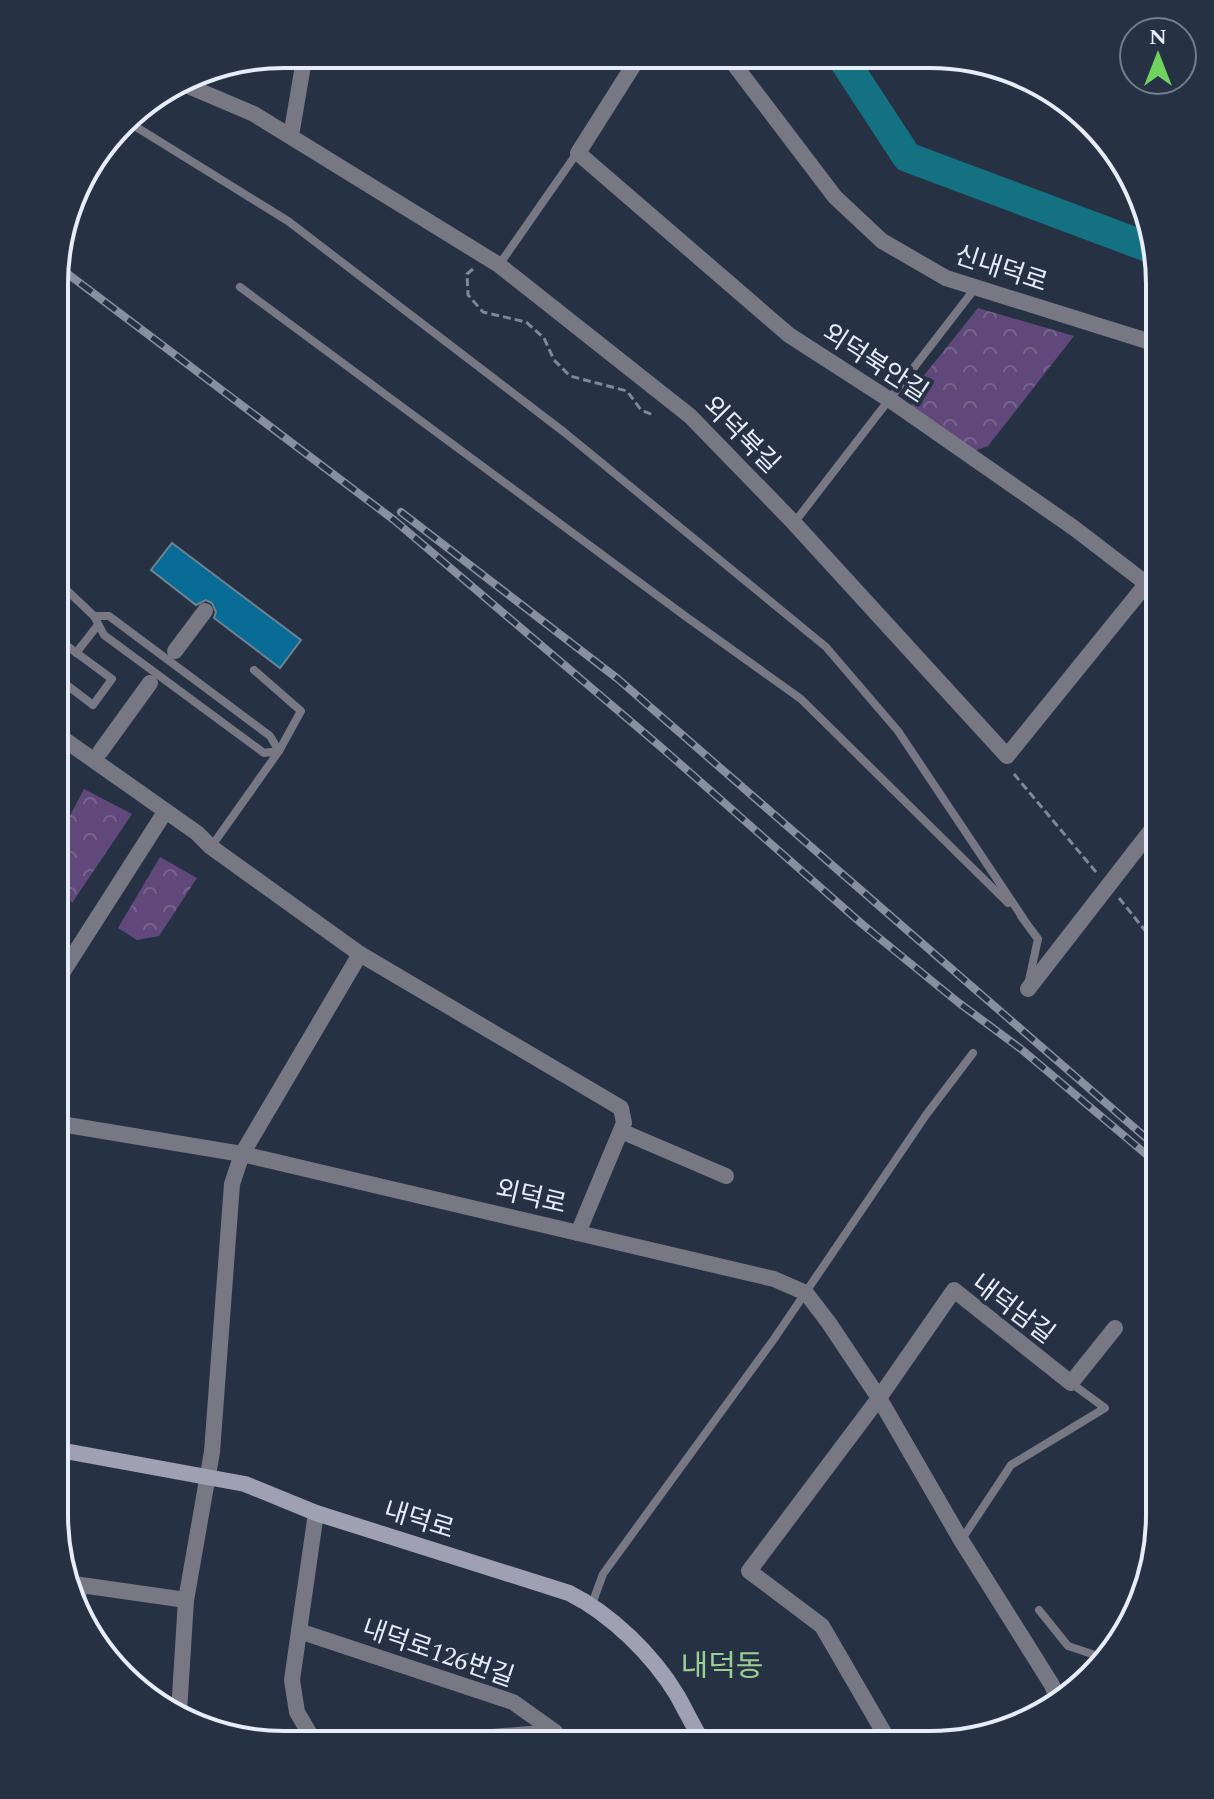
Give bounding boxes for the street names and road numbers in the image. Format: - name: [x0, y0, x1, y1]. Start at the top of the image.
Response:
- street label: 신내덕로: [949, 235, 1053, 303]
- street label: 외덕북안길: [814, 314, 936, 412]
- street label: 외덕북길: [693, 387, 789, 483]
- street label: 외덕로: [492, 1169, 570, 1225]
- street label: 내덕남길: [963, 1264, 1063, 1354]
- street label: 내덕로: [379, 1490, 459, 1550]
- street label: 내덕로126번길: [357, 1608, 519, 1698]

